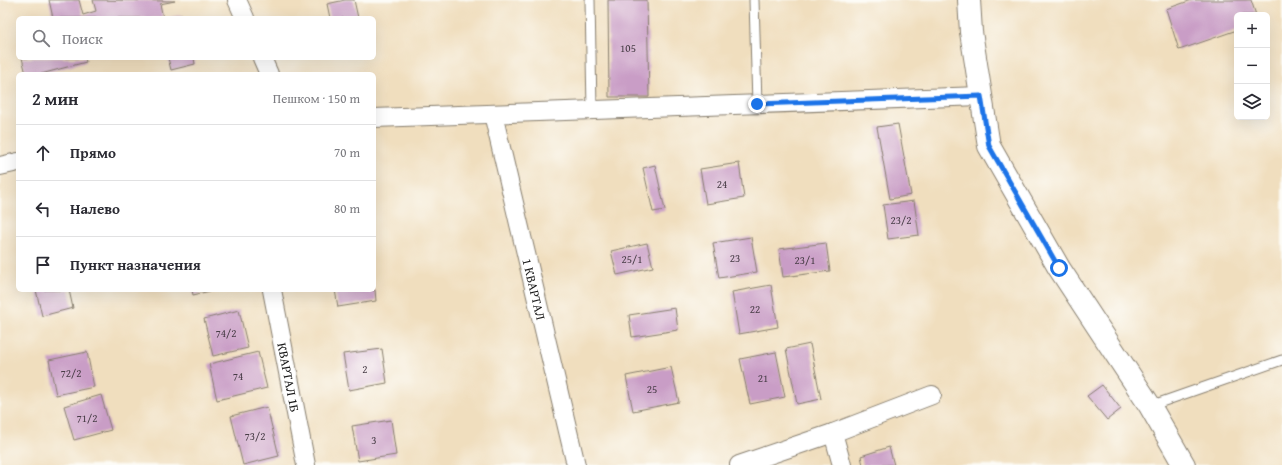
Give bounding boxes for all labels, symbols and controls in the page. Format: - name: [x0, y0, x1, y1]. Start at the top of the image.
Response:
- map controls: [1234, 12, 1270, 120]
- button: +: [1234, 12, 1270, 48]
- search box: [16, 16, 376, 60]
- icon: search: [30, 27, 52, 49]
- text: Поиск: [62, 28, 103, 49]
- house number: 105: [620, 40, 636, 56]
- button: −: [1234, 48, 1270, 84]
- button: layers: [1234, 84, 1270, 120]
- text: 2 мин: [32, 86, 78, 111]
- text: Пешком · 150 m: [273, 89, 360, 108]
- route end: [748, 95, 766, 113]
- icon: ahead: [32, 142, 54, 164]
- text: Прямо: [70, 142, 116, 163]
- text: 70 m: [334, 143, 360, 162]
- house number: 24: [717, 176, 727, 192]
- icon: left: [32, 198, 54, 220]
- text: Налево: [70, 198, 120, 219]
- text: 80 m: [334, 199, 360, 218]
- house number: 23/2: [890, 212, 912, 228]
- house number: 23: [730, 250, 740, 266]
- house number: 25/1: [621, 251, 643, 267]
- house number: 23/1: [794, 252, 816, 268]
- icon: arrive: [32, 254, 54, 276]
- text: Пункт назначения: [70, 254, 201, 275]
- street label: 1 КВАРТАЛ: [518, 256, 551, 322]
- route start: [1050, 259, 1068, 277]
- house number: 22: [750, 301, 760, 317]
- house number: 74/2: [215, 325, 237, 341]
- street label: КВАРТАЛ 1Б: [273, 341, 305, 414]
- house number: 2: [362, 361, 368, 377]
- house number: 72/2: [60, 365, 82, 381]
- house number: 74: [233, 368, 243, 384]
- house number: 21: [758, 370, 768, 386]
- house number: 25: [647, 381, 657, 397]
- house number: 71/2: [76, 410, 98, 426]
- house number: 73/2: [244, 428, 266, 444]
- house number: 3: [371, 432, 377, 448]

